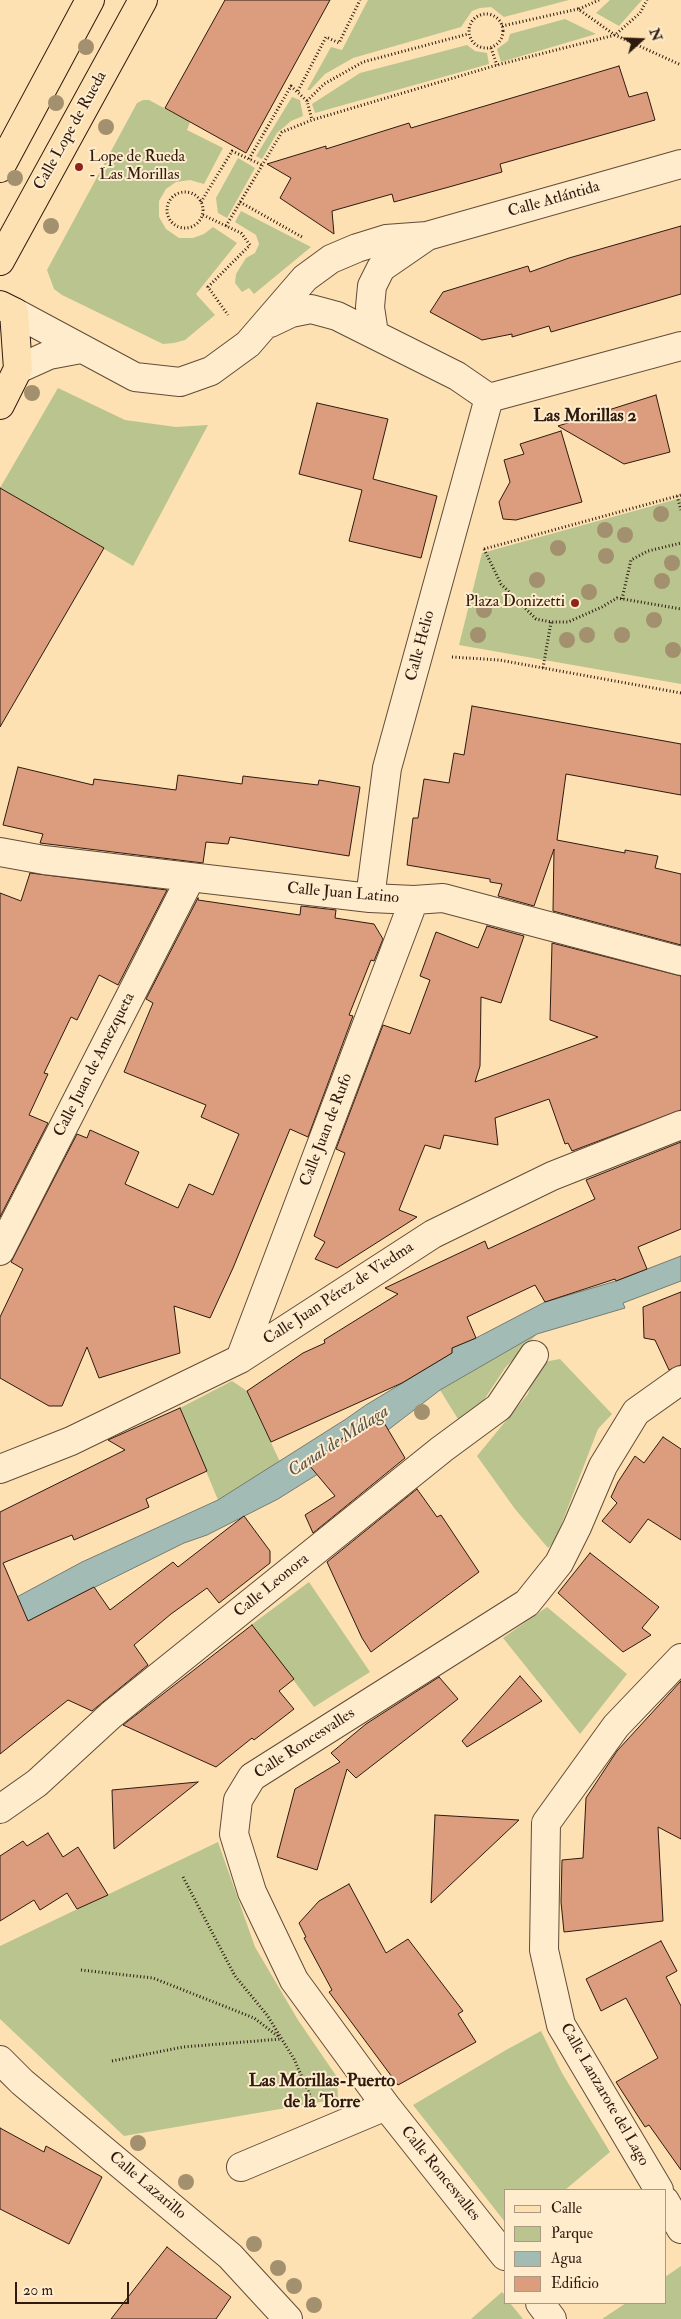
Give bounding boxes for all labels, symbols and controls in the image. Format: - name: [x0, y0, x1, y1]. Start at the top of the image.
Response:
- north arrow: [616, 15, 666, 65]
- text: N: [645, 26, 666, 43]
- street label: Calle Lope de Rueda: [30, 68, 112, 194]
- place label: Lope de Rueda - Las Morillas: [89, 148, 185, 186]
- marker: Lope de Rueda - Las Morillas: [73, 161, 85, 173]
- street label: Calle Atlántida: [506, 178, 602, 222]
- district label: Las Morillas 2: [533, 406, 637, 428]
- place label: Plaza Donizetti: [465, 593, 565, 613]
- marker: Plaza Donizetti: [569, 597, 581, 609]
- street label: Calle Helio: [402, 609, 440, 683]
- street label: Calle Juan Latino: [286, 880, 400, 908]
- street label: Calle Juan de Amezqueta: [50, 990, 140, 1140]
- street label: Calle Juan de Rufo: [297, 1071, 357, 1189]
- street label: Calle Juan Pérez de Viedma: [260, 1238, 418, 1350]
- water label: Canal de Málaga: [285, 1401, 393, 1483]
- street label: Calle Leonora: [231, 1550, 313, 1622]
- street label: Calle Roncesvalles: [251, 1704, 359, 1784]
- street label: Calle Lanzarote del Lago: [555, 2020, 653, 2170]
- district label: Las Morillas-Puerto de la Torre: [249, 2071, 395, 2114]
- street label: Calle Roncesvalles: [396, 2123, 484, 2225]
- street label: Calle Lazarillo: [104, 2148, 190, 2224]
- legend: [503, 2189, 666, 2304]
- text: Calle: [551, 2199, 582, 2218]
- text: Parque: [551, 2224, 593, 2243]
- text: Agua: [551, 2249, 582, 2268]
- scale bar: [18, 2272, 131, 2304]
- text: Edificio: [551, 2274, 599, 2293]
- text: 20 m: [23, 2281, 53, 2300]

